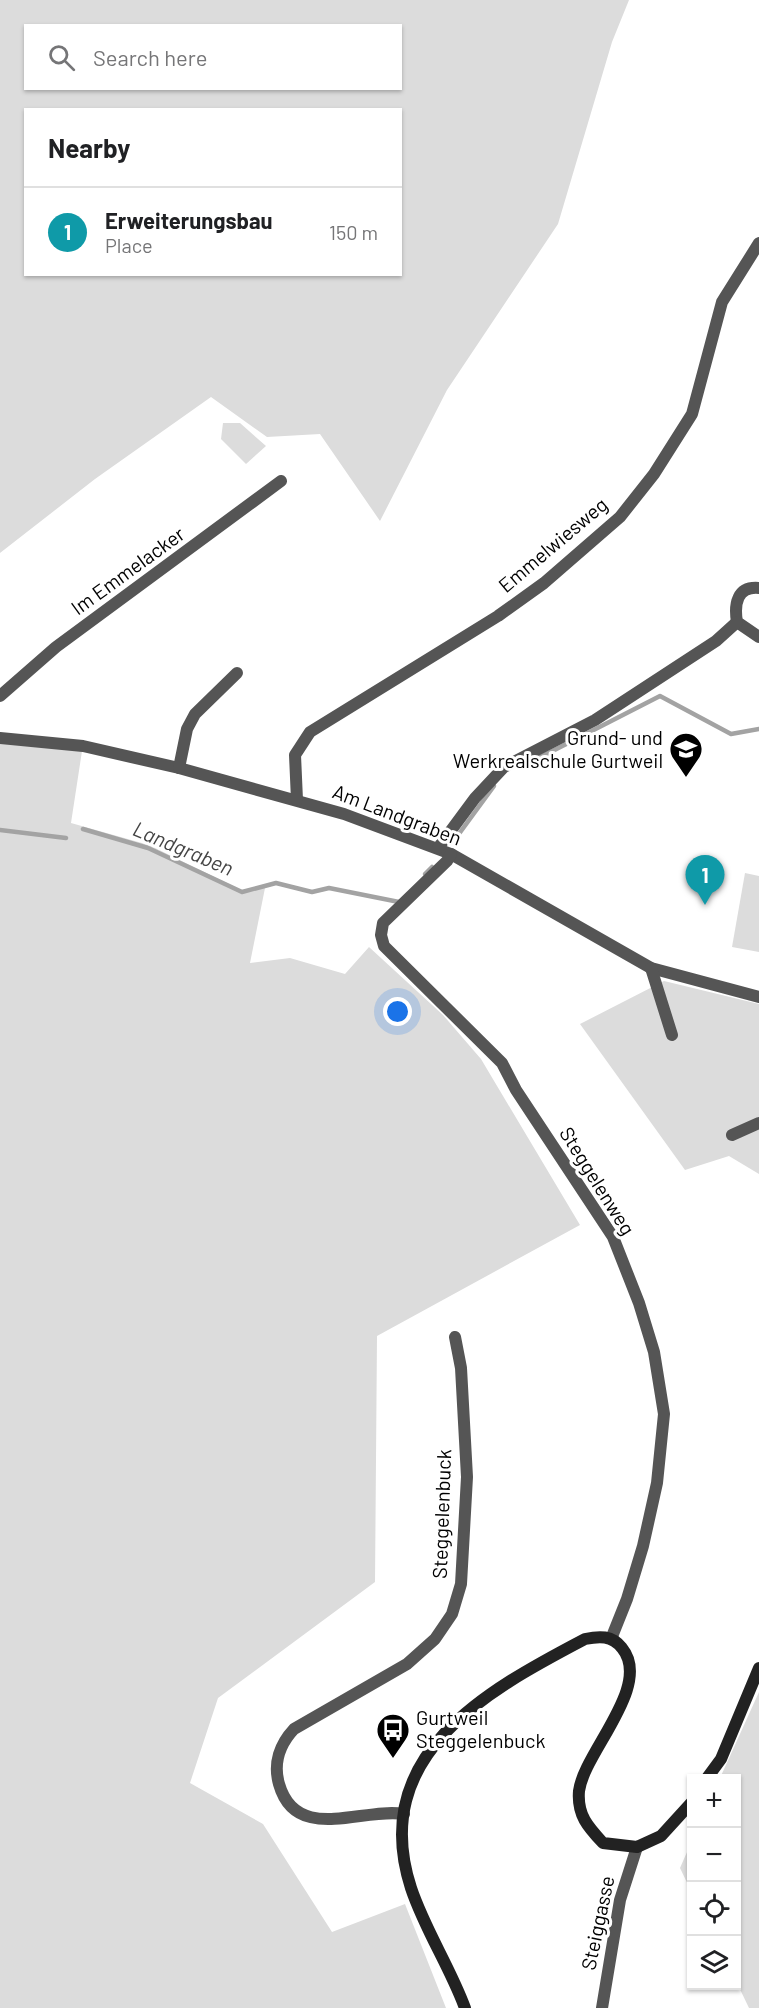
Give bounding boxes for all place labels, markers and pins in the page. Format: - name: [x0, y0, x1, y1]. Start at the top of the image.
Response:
- place label: Grund- und Werkrealschule Gurtweil: [453, 725, 663, 772]
- school or university icon: Grund- und Werkrealschule Gurtweil: [668, 731, 704, 778]
- pin: 1: [686, 856, 724, 905]
- place label: Gurtweil Steggelenbuck: [416, 1705, 545, 1752]
- bus stop icon: Gurtweil Steggelenbuck: [375, 1712, 411, 1759]

